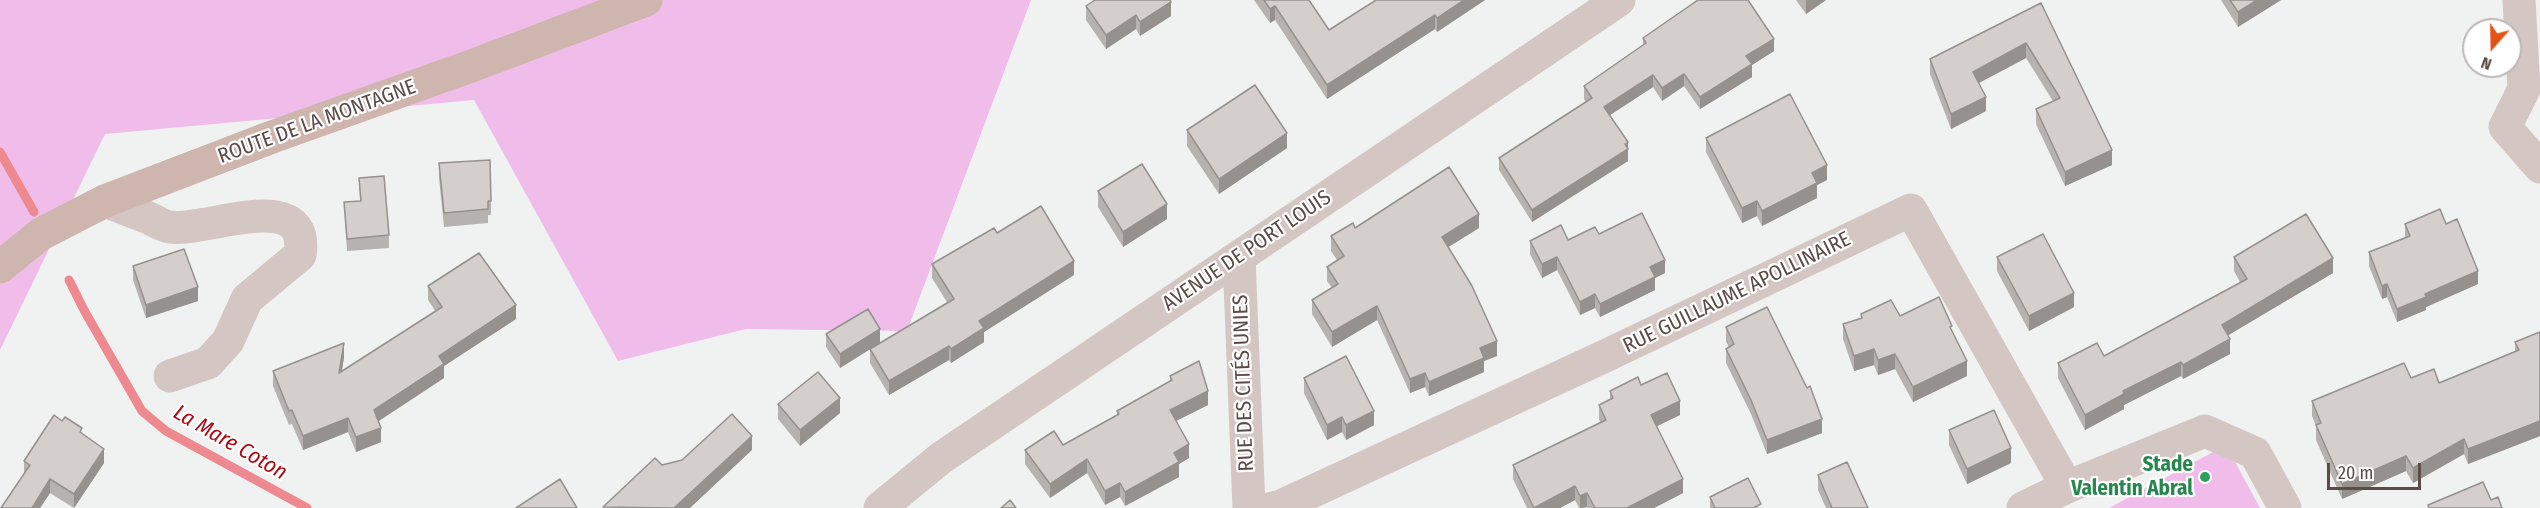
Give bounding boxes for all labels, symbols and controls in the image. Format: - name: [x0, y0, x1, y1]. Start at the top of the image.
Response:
- north arrow: [2462, 18, 2522, 78]
- text: N: [2479, 53, 2494, 74]
- street label: ROUTE DE LA MONTAGNE: [215, 75, 419, 169]
- street label: AVENUE DE PORT LOUIS: [1158, 185, 1336, 317]
- street label: RUE GUILLAUME APOLLINAIRE: [1619, 227, 1855, 359]
- street label: RUE DES CITÉS UNIES: [1228, 294, 1260, 472]
- water label: La Mare Coton: [168, 400, 292, 486]
- scale bar: [2330, 451, 2424, 489]
- place label: Stade Valentin Abral: [2071, 452, 2193, 502]
- text: 20 m: [2338, 462, 2373, 484]
- marker: Stade Valentin Abral: [2198, 470, 2212, 484]

